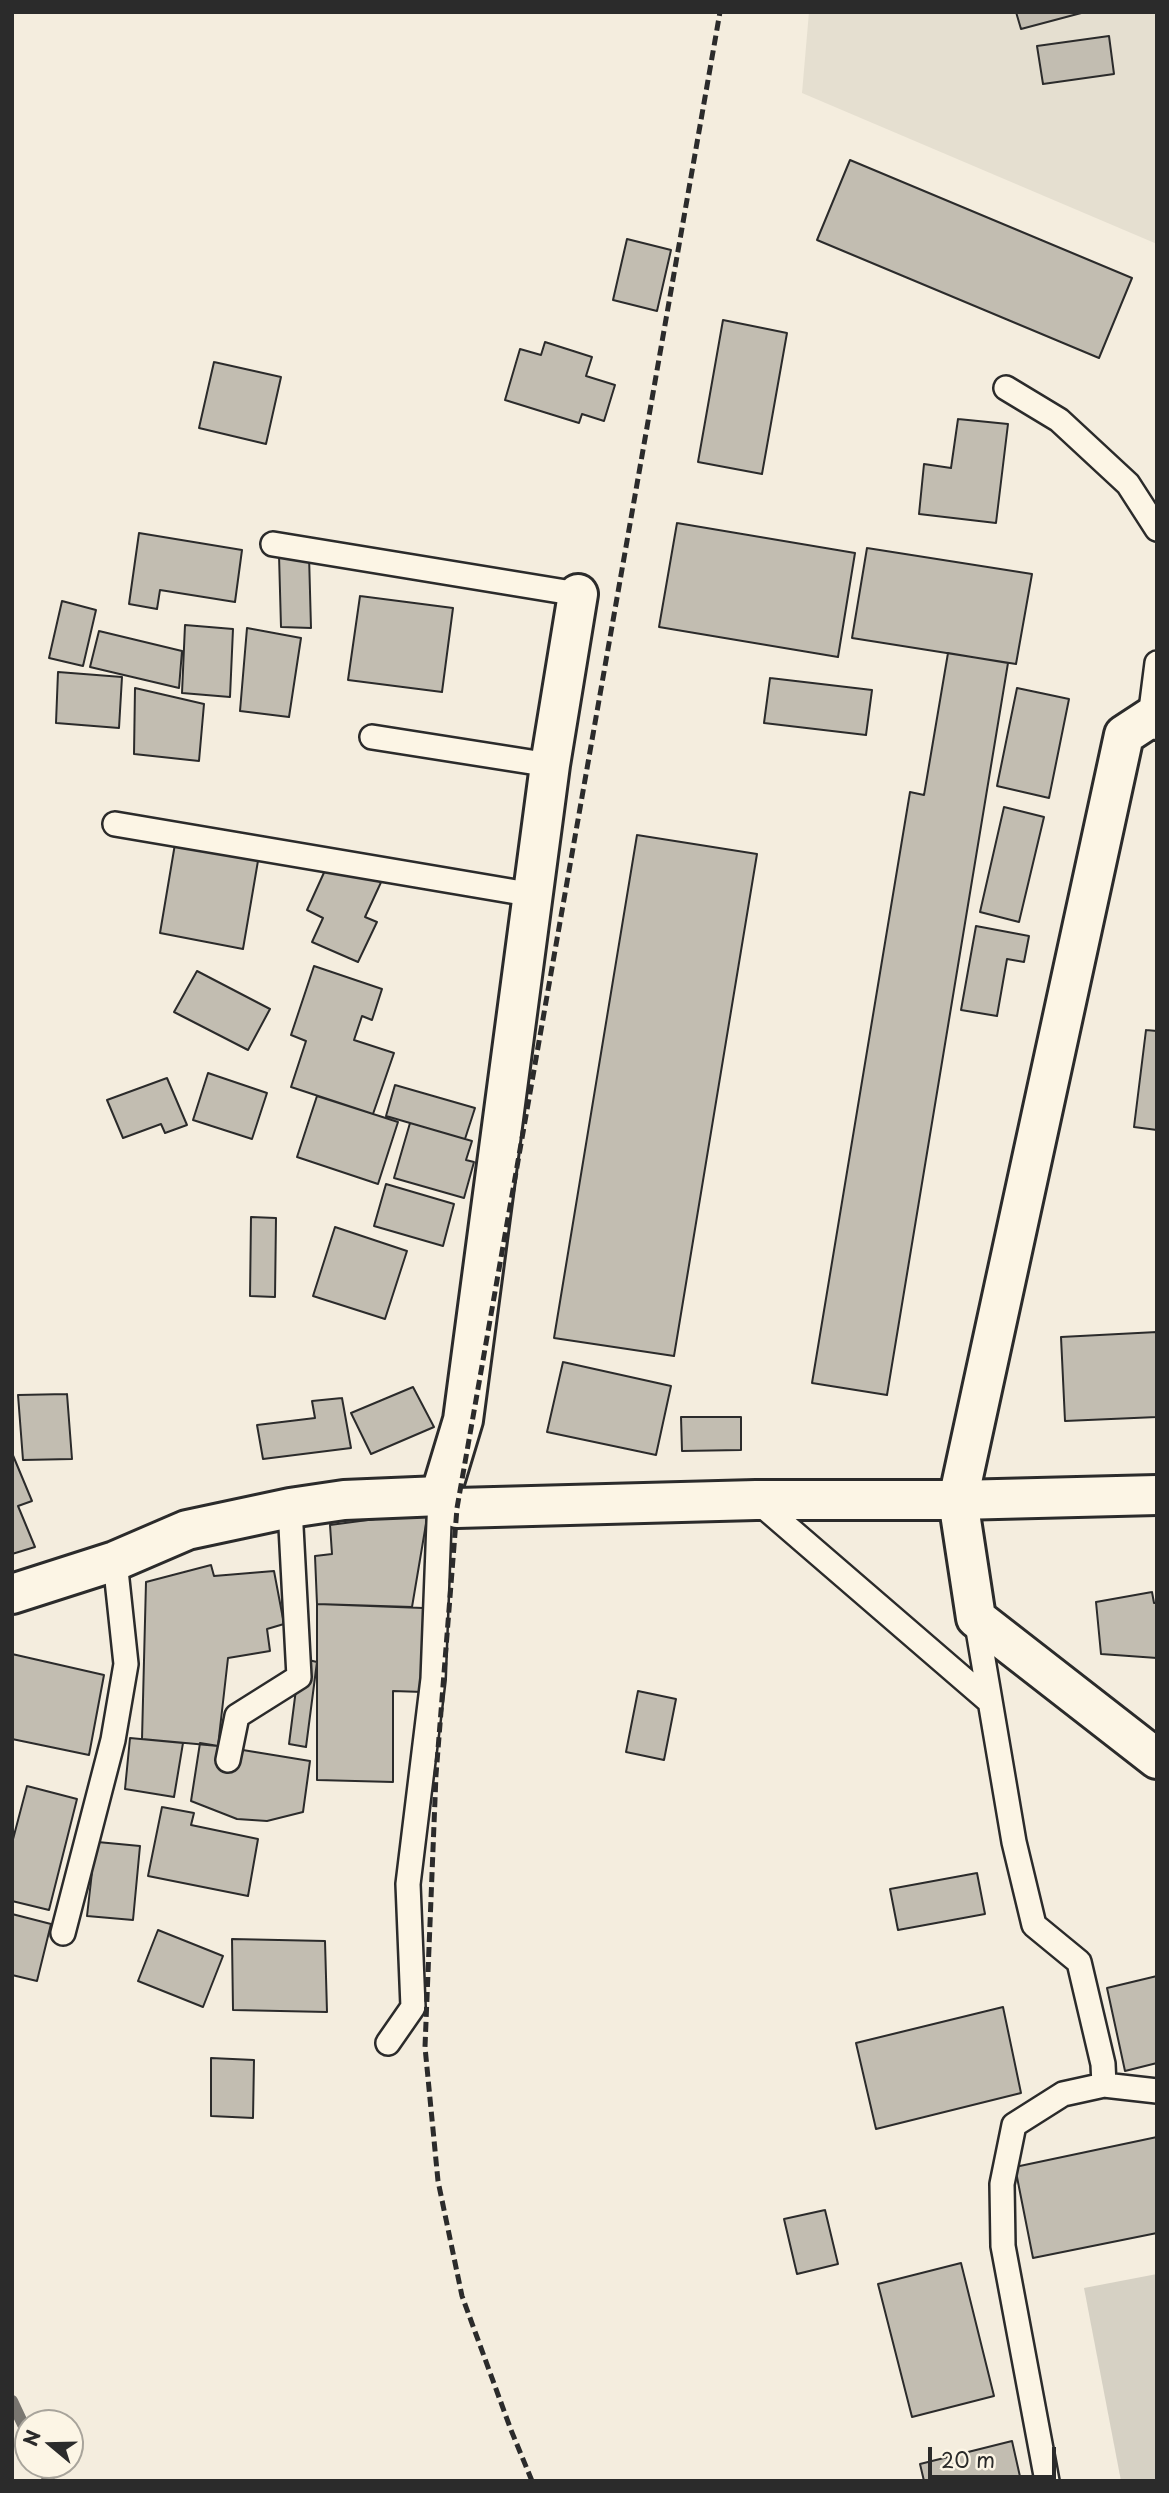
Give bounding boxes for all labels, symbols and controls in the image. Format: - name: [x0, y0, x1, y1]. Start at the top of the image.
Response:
- north arrow: [14, 2409, 84, 2479]
- text: N: [15, 2426, 47, 2449]
- scale bar: [931, 2434, 1059, 2478]
- text: 20 m: [941, 2443, 995, 2475]

